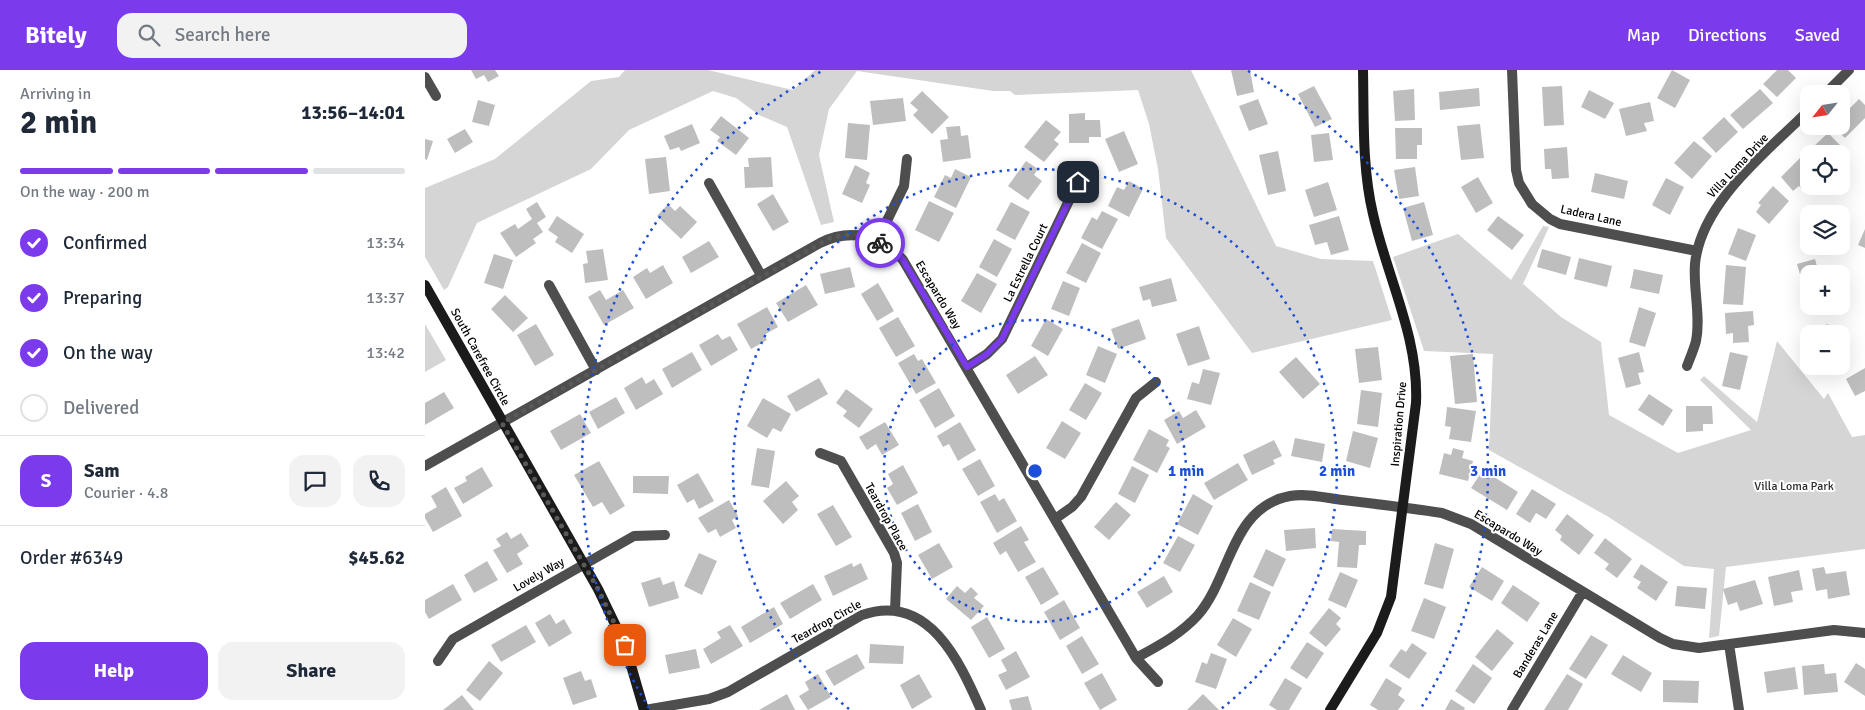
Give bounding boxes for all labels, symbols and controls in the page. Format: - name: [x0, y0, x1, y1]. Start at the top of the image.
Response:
- search box: [117, 13, 467, 58]
- text: Bitely: [25, 20, 87, 50]
- icon: search: [135, 21, 163, 49]
- text: Search here: [175, 23, 270, 47]
- text: Map: [1627, 24, 1660, 46]
- text: Directions: [1688, 24, 1767, 46]
- text: Saved: [1795, 24, 1840, 46]
- text: Arriving in: [20, 84, 91, 104]
- north arrow: [1800, 85, 1850, 135]
- map controls: [1800, 85, 1850, 375]
- text: 13:56–14:01: [301, 101, 405, 125]
- text: 2 min: [20, 103, 97, 142]
- street label: Villa Loma Drive: [1704, 130, 1772, 202]
- button: locate: [1800, 145, 1850, 195]
- pin: [1057, 161, 1099, 203]
- icon: home: [1064, 168, 1092, 196]
- text: On the way · 200 m: [20, 182, 150, 202]
- street label: Ladera Lane: [1559, 202, 1623, 230]
- button: layers: [1800, 205, 1850, 255]
- courier: [855, 218, 905, 268]
- street label: La Estrella Court: [1000, 221, 1052, 305]
- icon: check: [20, 229, 48, 257]
- icon: bike: [866, 229, 894, 257]
- text: Confirmed: [63, 231, 147, 255]
- text: 13:34: [366, 233, 405, 253]
- street label: Escapardo Way: [912, 258, 964, 332]
- button: +: [1800, 265, 1850, 315]
- icon: check: [20, 284, 48, 312]
- text: Preparing: [63, 286, 142, 310]
- text: 13:37: [366, 288, 405, 308]
- street label: South Carefree Circle: [447, 306, 513, 408]
- button: −: [1800, 325, 1850, 375]
- icon: check: [20, 339, 48, 367]
- text: On the way: [63, 341, 153, 365]
- text: 13:42: [366, 343, 405, 363]
- street label: Inspiration Drive: [1388, 381, 1410, 467]
- text: Delivered: [63, 396, 139, 420]
- button: chat: [289, 455, 341, 507]
- button: phone: [353, 455, 405, 507]
- text: Sam: [84, 459, 120, 483]
- centre of rings: [1026, 462, 1044, 480]
- text: 1 min: [1168, 462, 1204, 480]
- text: 2 min: [1319, 462, 1355, 480]
- text: 3 min: [1470, 462, 1506, 480]
- text: S: [41, 469, 51, 493]
- park label: Villa Loma Park: [1754, 479, 1834, 494]
- street label: Teardrop Place: [861, 481, 911, 553]
- text: Courier · 4.8: [84, 483, 168, 503]
- street label: Escapardo Way: [1471, 507, 1545, 559]
- text: Order #6349: [20, 546, 123, 570]
- text: $45.62: [348, 546, 405, 570]
- street label: Lovely Way: [511, 554, 567, 596]
- street label: Teardrop Circle: [790, 597, 864, 647]
- street label: Banderas Lane: [1510, 609, 1562, 681]
- pin: [604, 624, 646, 666]
- icon: bag: [611, 631, 639, 659]
- button: Help: [20, 642, 208, 700]
- button: Share: [218, 642, 405, 700]

